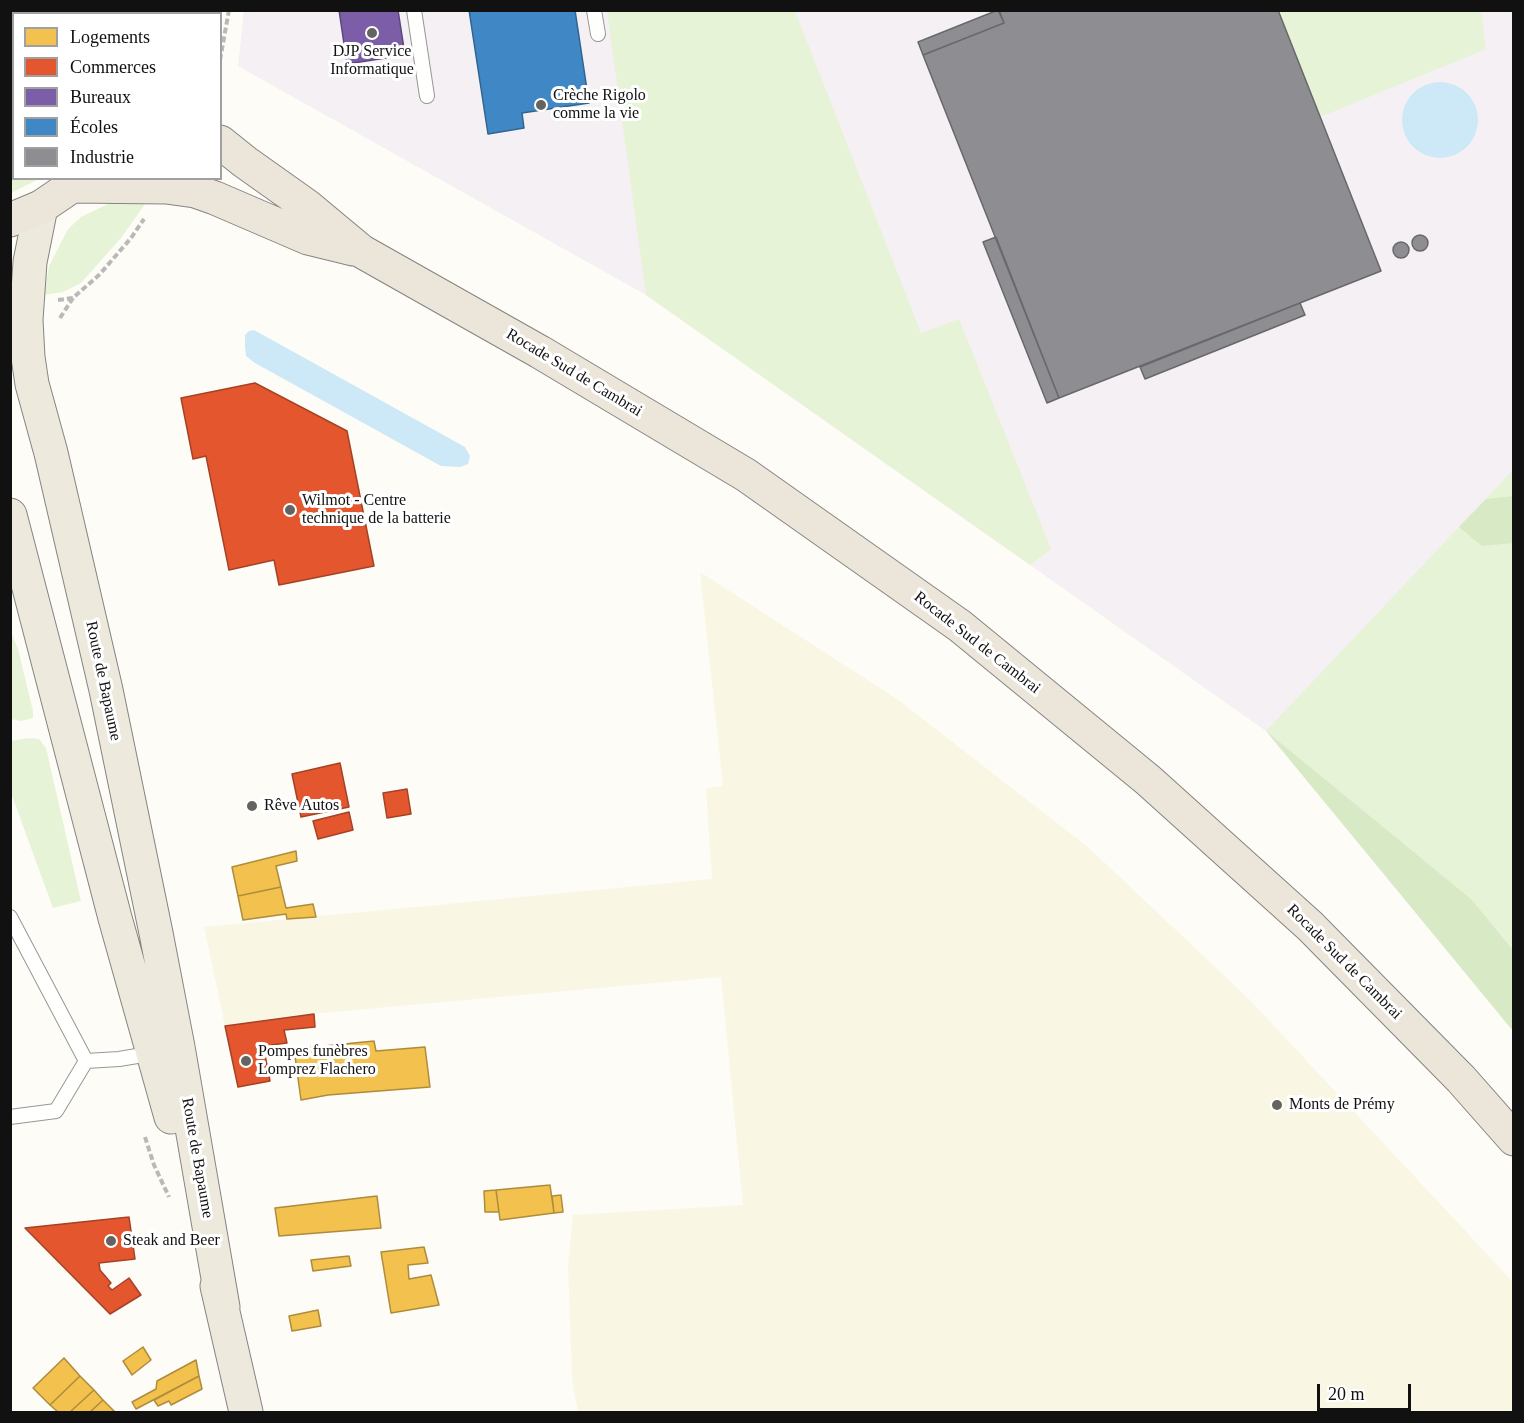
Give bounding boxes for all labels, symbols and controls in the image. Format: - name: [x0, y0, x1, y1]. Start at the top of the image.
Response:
- legend: [12, 12, 222, 180]
- marker: DJP Service Informatique: [365, 26, 379, 40]
- text: Logements: [70, 27, 150, 47]
- place label: DJP Service Informatique: [330, 42, 414, 80]
- text: Commerces: [70, 57, 156, 77]
- place label: Crèche Rigolo comme la vie: [553, 86, 646, 124]
- text: Bureaux: [70, 87, 131, 107]
- marker: Crèche Rigolo comme la vie: [534, 98, 548, 112]
- text: Écoles: [70, 117, 118, 137]
- text: Industrie: [70, 147, 134, 167]
- street label: Rocade Sud de Cambrai: [503, 325, 645, 421]
- place label: Wilmot - Centre technique de la batterie: [302, 491, 451, 529]
- marker: Wilmot - Centre technique de la batterie: [283, 503, 297, 517]
- street label: Rocade Sud de Cambrai: [910, 588, 1044, 698]
- street label: Route de Bapaume: [81, 619, 125, 743]
- place label: Rêve Autos: [264, 796, 339, 816]
- marker: Rêve Autos: [245, 799, 259, 813]
- street label: Rocade Sud de Cambrai: [1282, 900, 1406, 1024]
- place label: Pompes funèbres Lomprez Flachero: [258, 1042, 376, 1080]
- marker: Pompes funèbres Lomprez Flachero: [239, 1054, 253, 1068]
- place label: Monts de Prémy: [1289, 1095, 1395, 1115]
- street label: Route de Bapaume: [177, 1096, 217, 1220]
- marker: Monts de Prémy: [1270, 1098, 1284, 1112]
- place label: Steak and Beer: [123, 1231, 220, 1251]
- marker: Steak and Beer: [104, 1234, 118, 1248]
- scale bar: [1320, 1372, 1414, 1410]
- text: 20 m: [1328, 1384, 1365, 1404]

